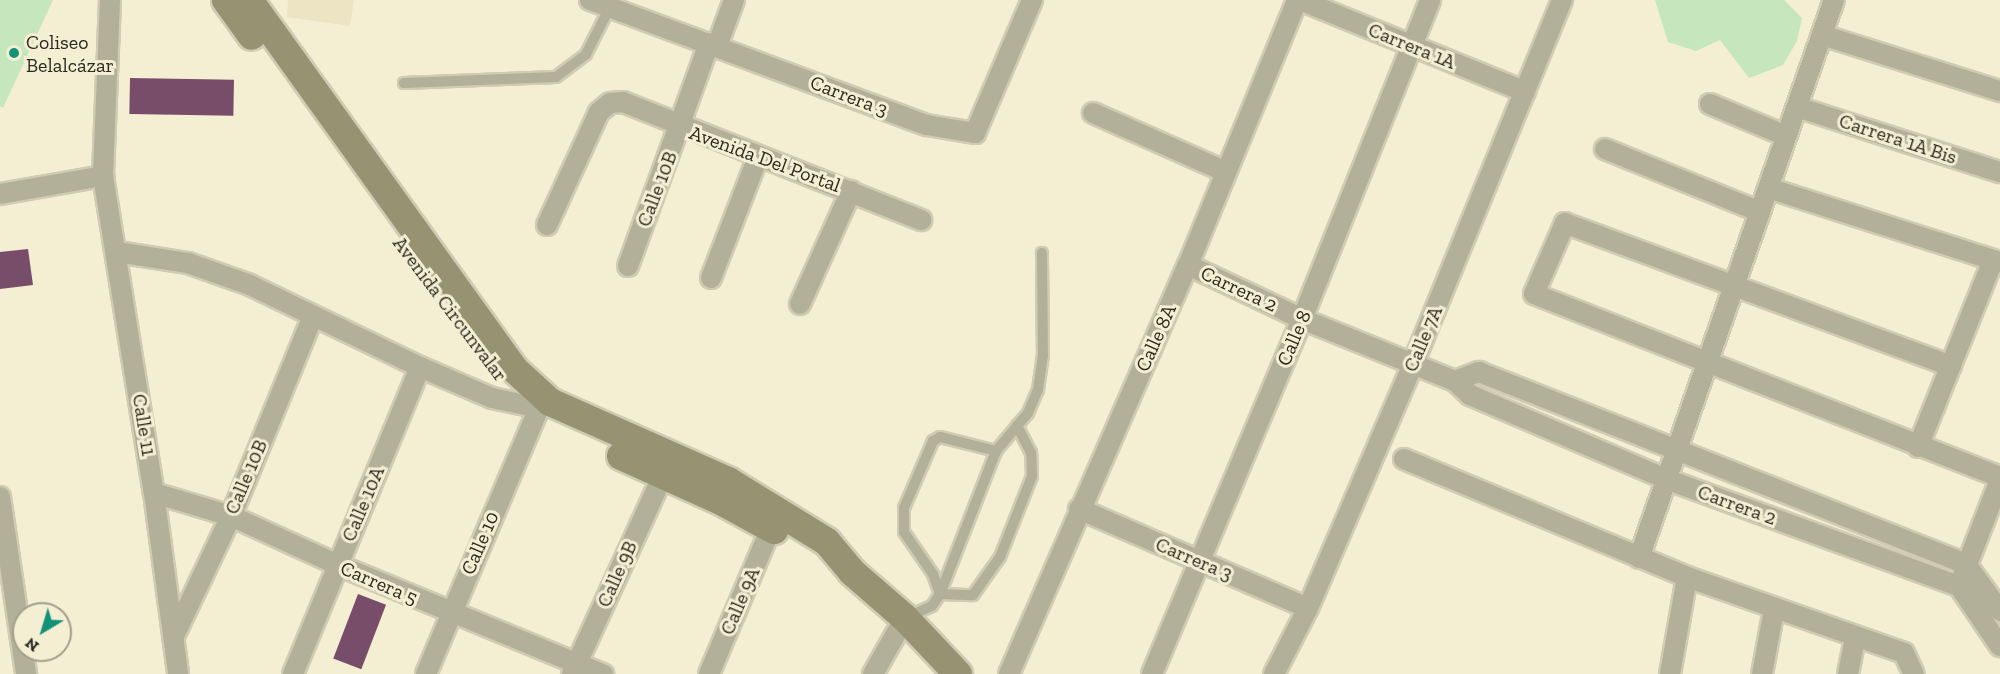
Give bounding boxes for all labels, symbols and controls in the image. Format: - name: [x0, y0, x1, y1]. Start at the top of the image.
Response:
- street label: Carrera 1A: [1365, 18, 1459, 74]
- place label: Coliseo Belalcázar: [26, 30, 114, 77]
- marker: Coliseo Belalcázar: [7, 46, 21, 60]
- street label: Carrera 3: [807, 70, 891, 122]
- street label: Carrera 1A Bis: [1836, 109, 1960, 169]
- street label: Avenida Del Portal: [686, 121, 844, 197]
- street label: Calle 10B: [632, 148, 682, 230]
- street label: Avenida Circunvalar: [388, 232, 512, 386]
- street label: Carrera 2: [1197, 261, 1281, 317]
- street label: Calle 8A: [1131, 301, 1181, 375]
- street label: Calle 7A: [1399, 303, 1447, 375]
- street label: Calle 8: [1272, 307, 1316, 369]
- street label: Calle 11: [127, 392, 161, 458]
- street label: Calle 10B: [220, 436, 272, 518]
- street label: Calle 10A: [336, 463, 390, 545]
- street label: Carrera 2: [1695, 480, 1779, 530]
- street label: Calle 10: [456, 508, 504, 578]
- street label: Carrera 3: [1152, 532, 1236, 586]
- street label: Calle 9B: [592, 537, 642, 611]
- street label: Carrera 5: [337, 556, 421, 610]
- street label: Calle 9A: [715, 564, 765, 638]
- north arrow: [12, 602, 72, 662]
- text: N: [21, 634, 42, 656]

